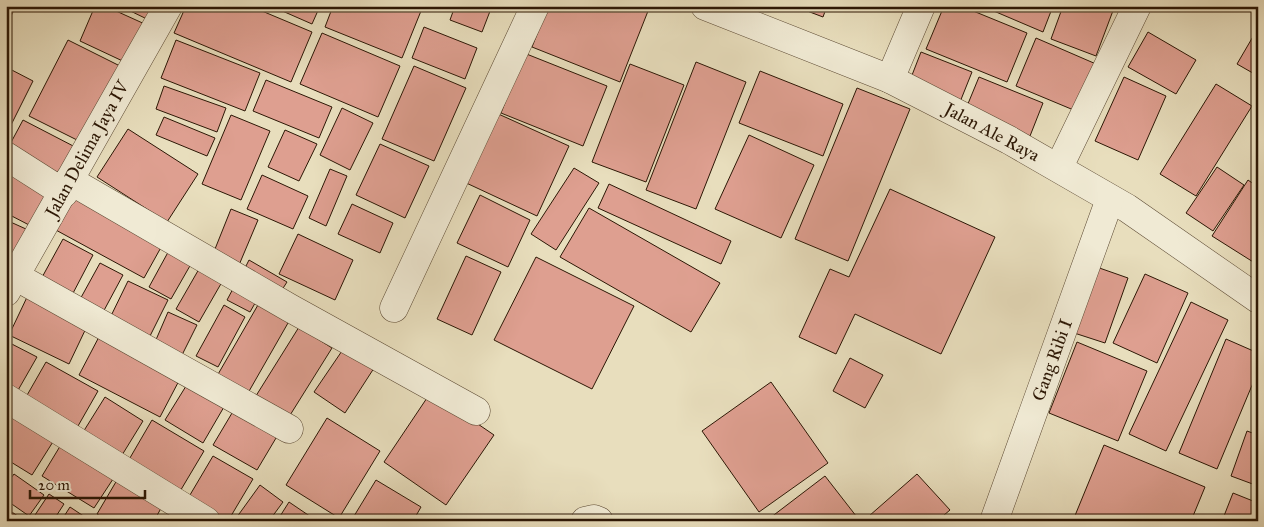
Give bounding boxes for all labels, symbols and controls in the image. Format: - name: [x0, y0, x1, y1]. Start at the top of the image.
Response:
- street label: Jalan Delima Jaya IV: [39, 75, 135, 223]
- street label: Jalan Ale Raya: [938, 97, 1044, 167]
- street label: Gang Ribi I: [1027, 316, 1078, 404]
- scale bar: [30, 467, 145, 499]
- text: 20 m: [38, 476, 70, 494]

